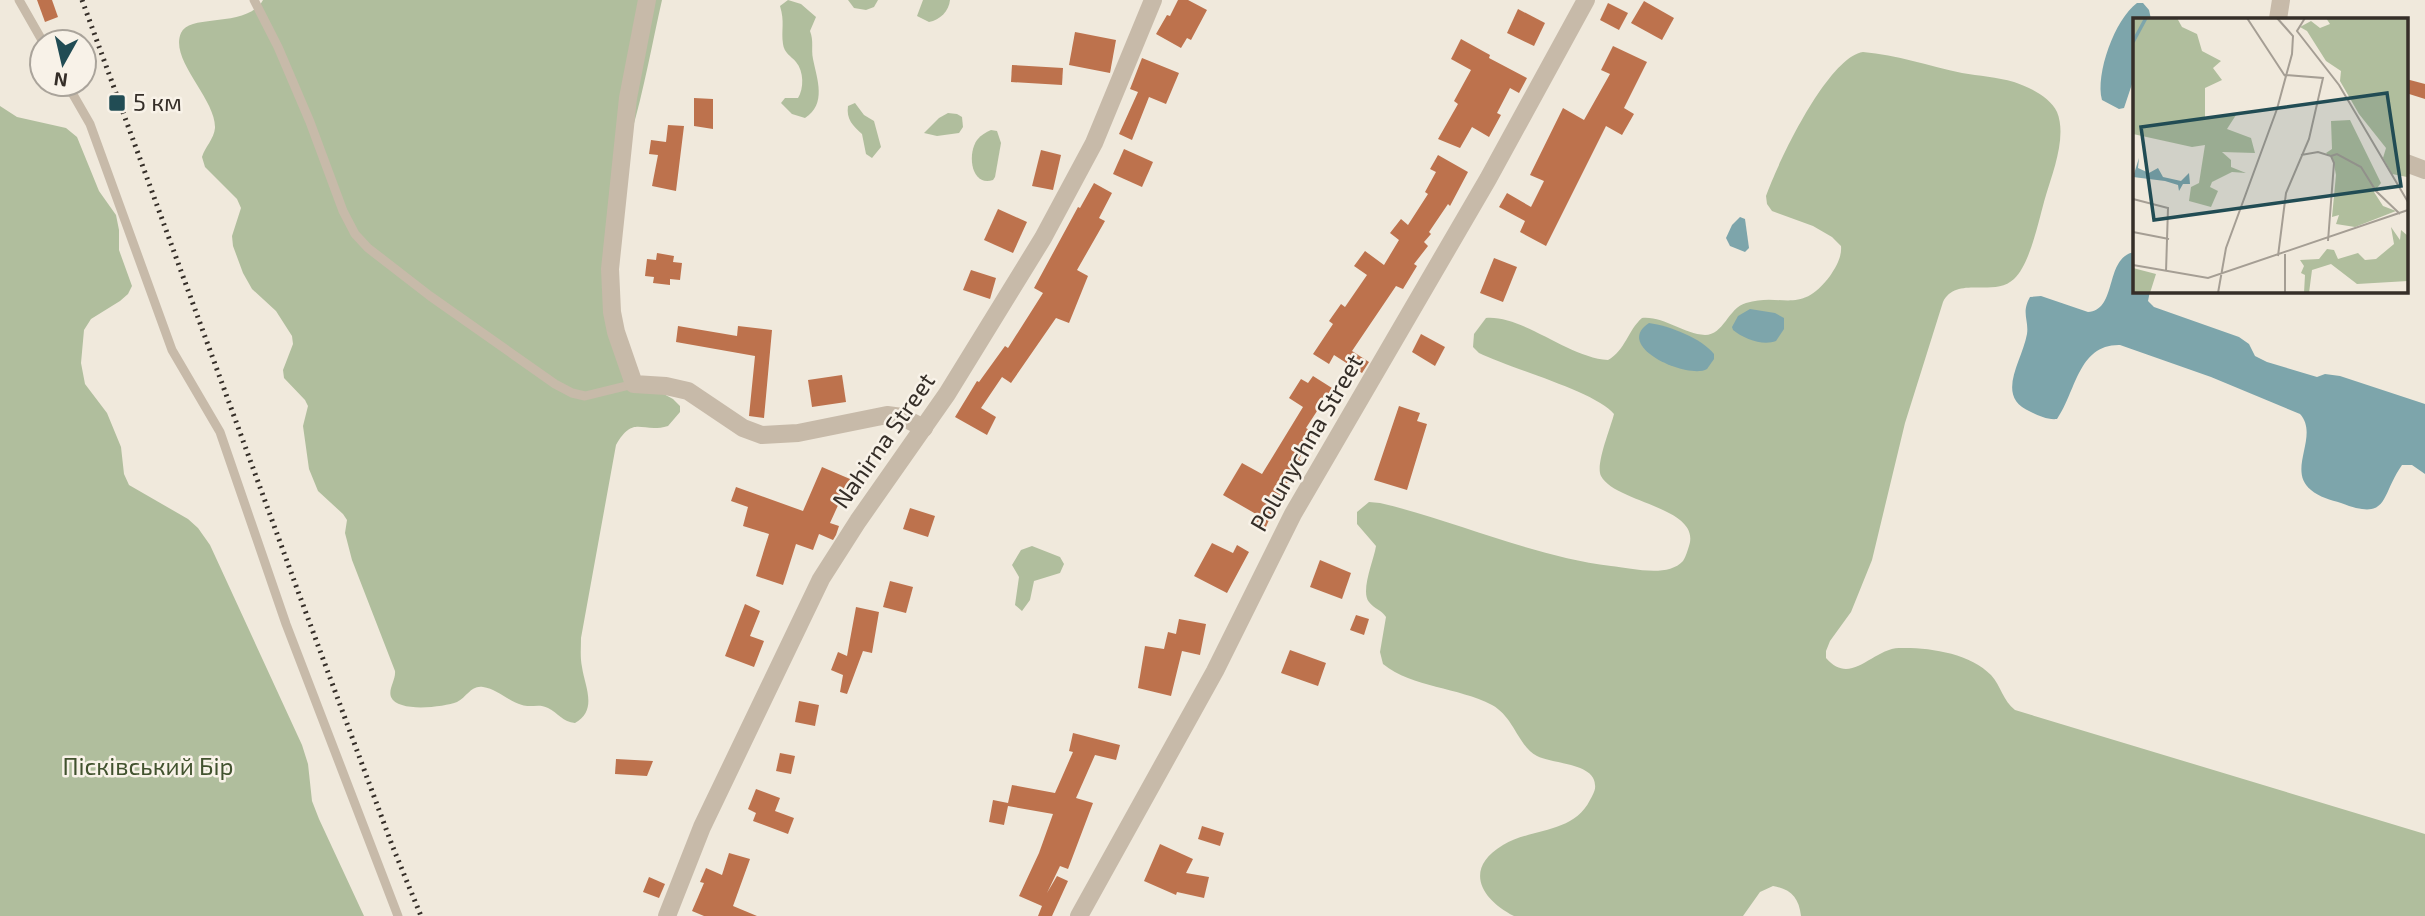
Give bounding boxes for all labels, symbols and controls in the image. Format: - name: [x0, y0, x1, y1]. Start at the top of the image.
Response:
- inset map: [2133, 18, 2408, 292]
- north arrow: [28, 28, 98, 98]
- text: N: [52, 68, 69, 93]
- place label: 5 км: [133, 87, 182, 116]
- marker: 5 км: [107, 93, 127, 113]
- street label: Polunychna Street: [1243, 348, 1368, 536]
- street label: Nahirna Street: [825, 367, 940, 513]
- park label: Пісківський Бір: [62, 751, 234, 780]

